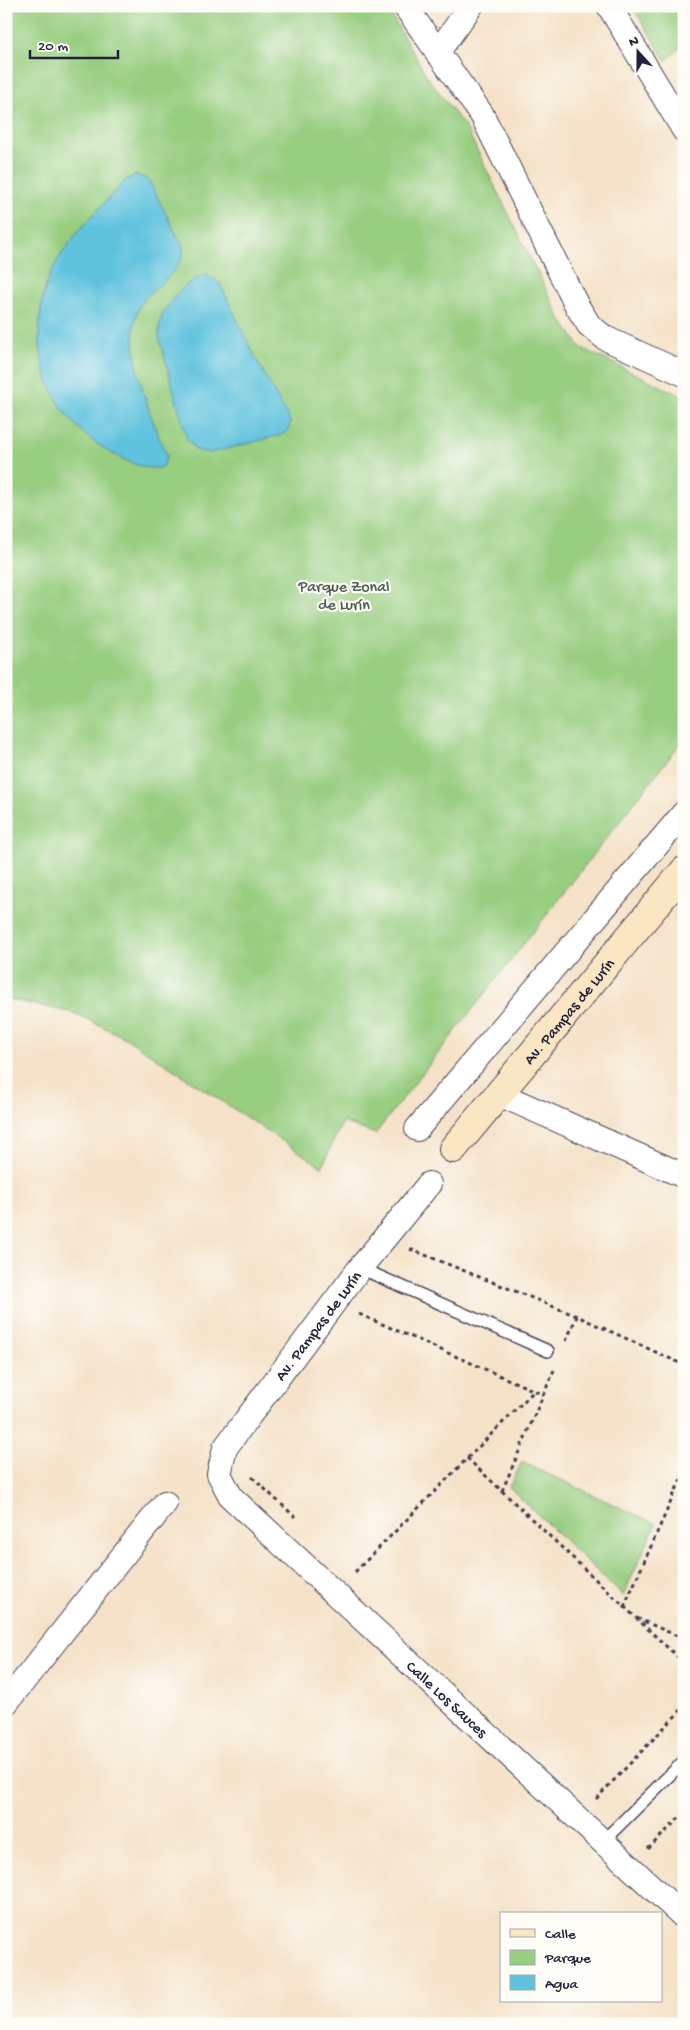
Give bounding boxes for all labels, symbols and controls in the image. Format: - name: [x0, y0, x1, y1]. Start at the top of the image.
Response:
- scale bar: [30, 28, 118, 60]
- north arrow: [612, 28, 662, 78]
- text: N: [627, 33, 642, 52]
- text: 20 m: [38, 38, 68, 56]
- park label: Parque Zonal de Lurín: [297, 579, 390, 616]
- street label: Av. Pampas de Lurín: [521, 955, 621, 1070]
- street label: Av. Pampas de Lurín: [272, 1268, 367, 1386]
- street label: Calle Los Sauces: [401, 1658, 491, 1744]
- legend: [500, 1912, 662, 2002]
- text: Calle: [545, 1926, 576, 1944]
- text: Parque: [544, 1950, 591, 1968]
- text: Agua: [545, 1976, 578, 1994]

